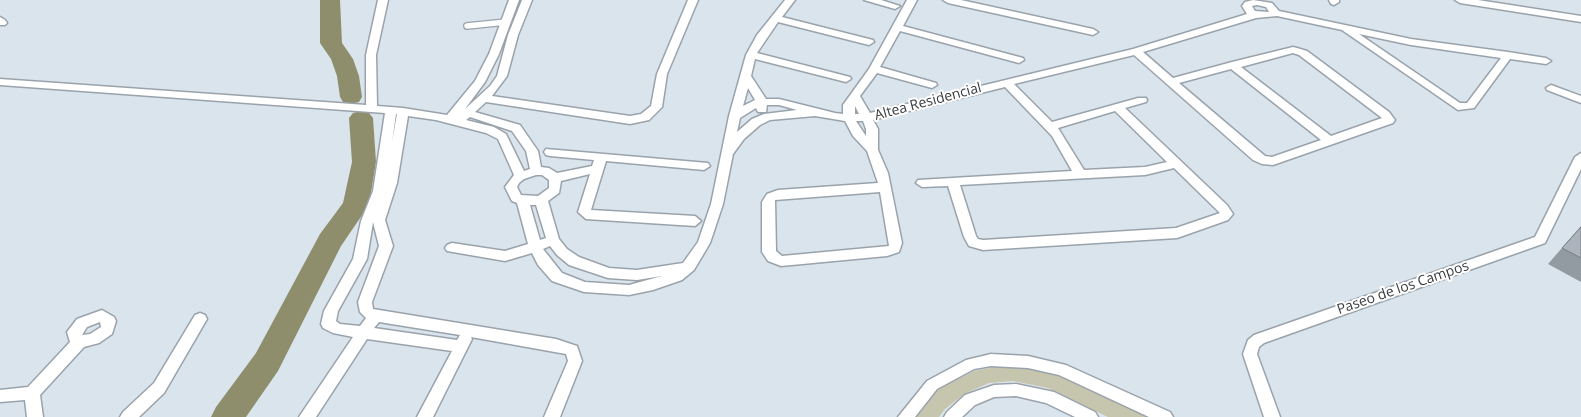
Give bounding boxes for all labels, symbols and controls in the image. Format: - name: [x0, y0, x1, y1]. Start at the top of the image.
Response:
- street label: Altea Residencial: [873, 80, 983, 124]
- street label: Paseo de los Campos: [1335, 258, 1471, 318]

